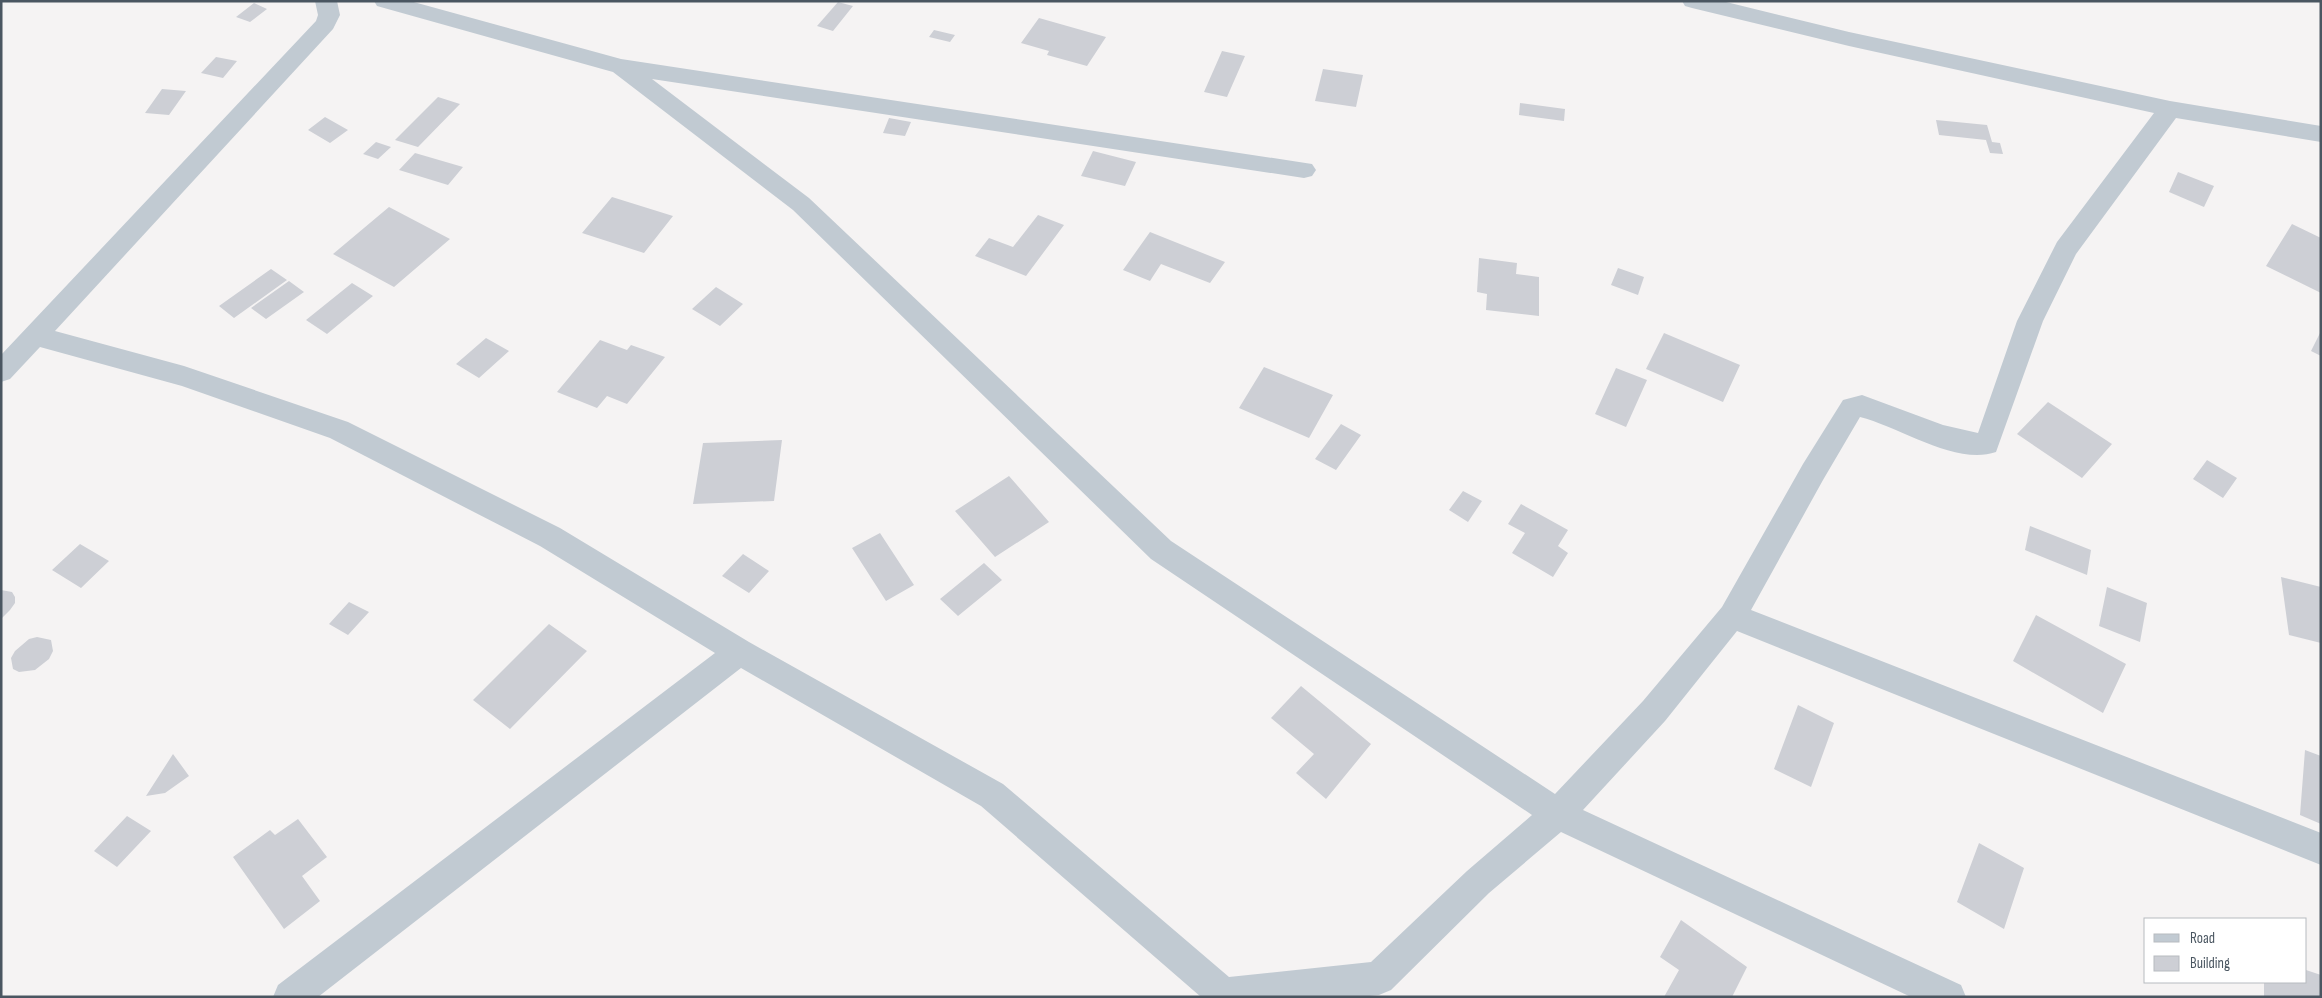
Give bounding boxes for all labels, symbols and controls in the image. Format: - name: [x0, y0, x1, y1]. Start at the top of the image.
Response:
- legend: [2144, 918, 2307, 983]
- text: Road: [2190, 929, 2215, 948]
- text: Building: [2190, 954, 2230, 973]

